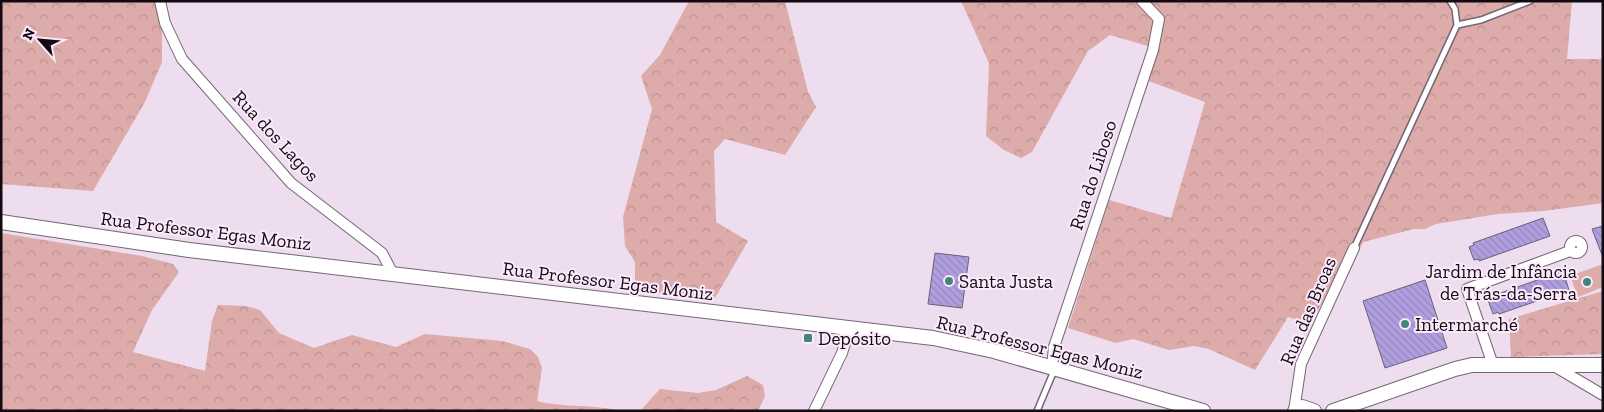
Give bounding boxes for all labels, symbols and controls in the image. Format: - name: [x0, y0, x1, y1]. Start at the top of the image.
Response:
- north arrow: [15, 15, 65, 65]
- text: N: [19, 25, 39, 43]
- street label: Rua dos Lagos: [228, 85, 324, 187]
- street label: Rua do Liboso: [1064, 117, 1122, 233]
- street label: Rua Professor Egas Moniz: [99, 207, 313, 255]
- street label: Rua das Broas: [1275, 254, 1341, 368]
- street label: Rua Professor Egas Moniz: [501, 257, 715, 305]
- place label: Jardim de Infância de Trás-da-Serra: [1425, 260, 1577, 305]
- place label: Santa Justa: [959, 270, 1053, 293]
- marker: Santa Justa: [943, 275, 955, 287]
- marker: Jardim de Infância de Trás-da-Serra: [1581, 276, 1593, 288]
- street label: Rua Professor Egas Moniz: [934, 310, 1146, 384]
- place label: Intermarché: [1415, 313, 1518, 336]
- marker: Intermarché: [1399, 318, 1411, 330]
- place label: Depósito: [818, 327, 891, 350]
- marker: Depósito: [802, 332, 814, 344]

